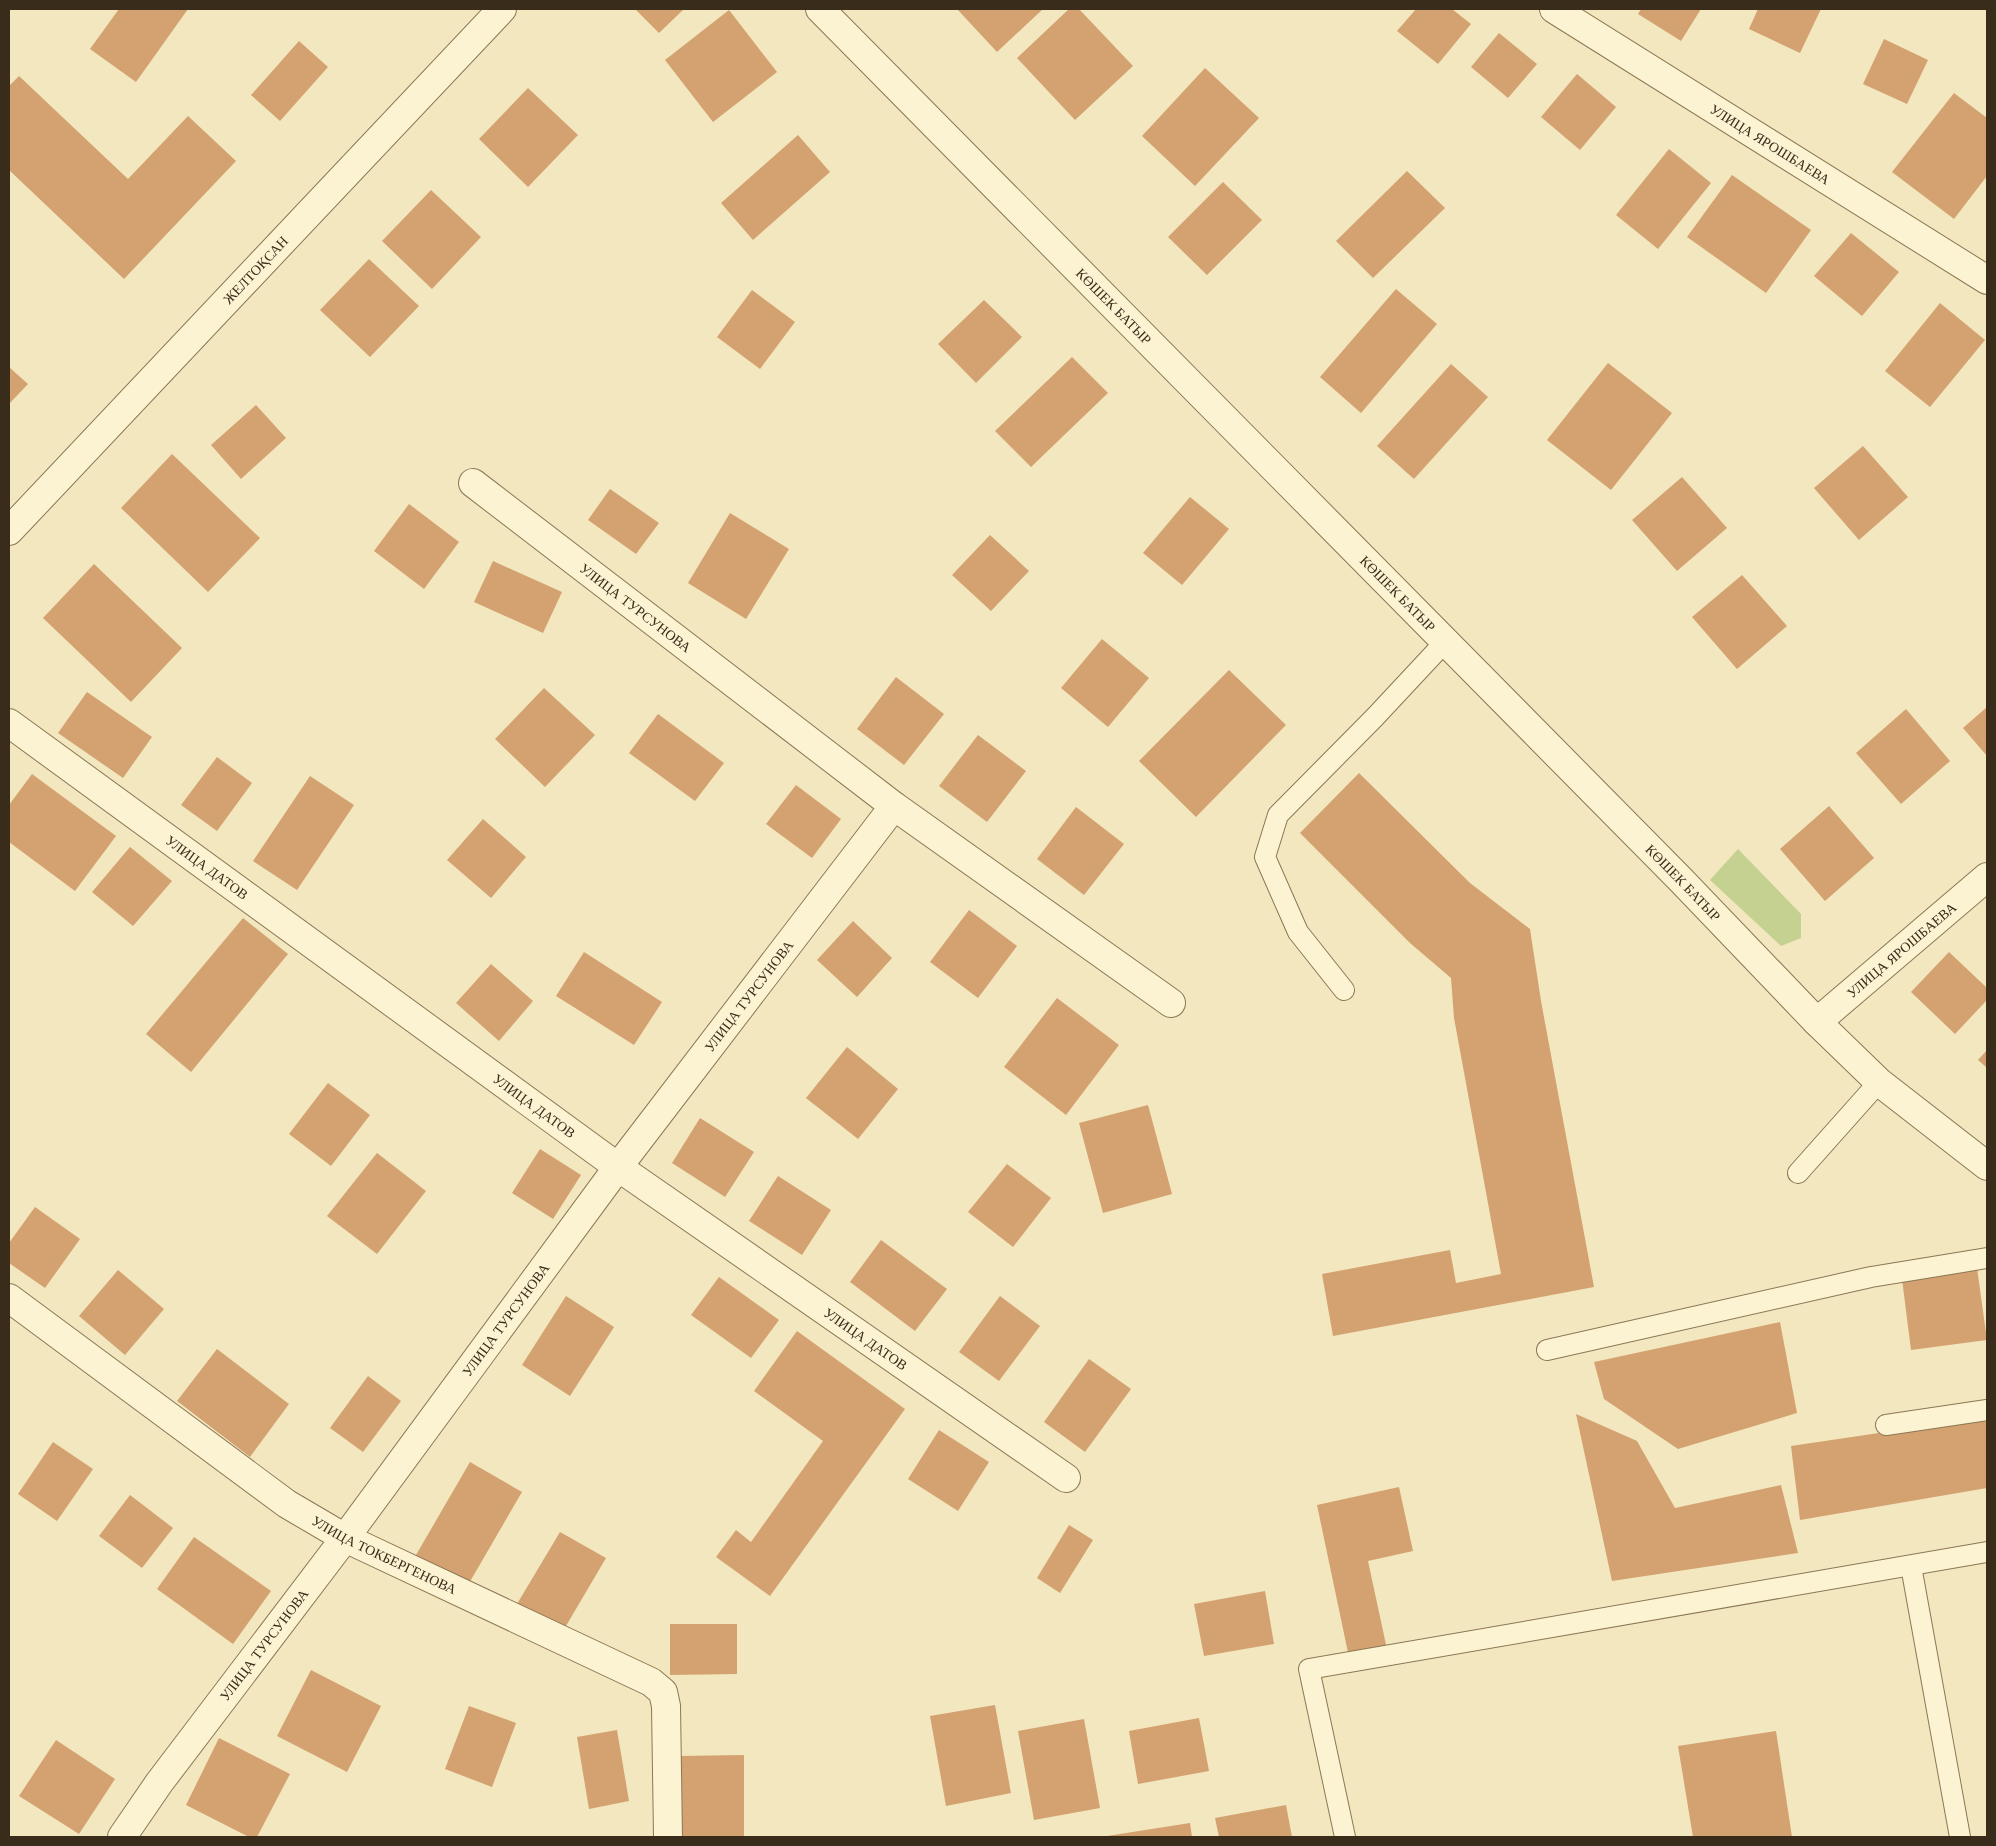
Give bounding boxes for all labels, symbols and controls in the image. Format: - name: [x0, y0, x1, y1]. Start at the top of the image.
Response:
- street label: УЛИЦА ЯРОШБАЕВА: [1707, 102, 1833, 188]
- street label: ЖЕЛТОҚСАН: [220, 234, 291, 307]
- street label: КӨШЕК БАТЫР: [1073, 266, 1154, 348]
- street label: КӨШЕК БАТЫР: [1357, 553, 1438, 635]
- street label: УЛИЦА ТУРСУНОВА: [577, 561, 695, 656]
- street label: УЛИЦА ДАТОВ: [163, 833, 251, 903]
- street label: КӨШЕК БАТЫР: [1642, 842, 1723, 924]
- street label: УЛИЦА ЯРОШБАЕВА: [1844, 899, 1960, 1001]
- street label: УЛИЦА ТУРСУНОВА: [702, 937, 797, 1055]
- street label: УЛИЦА ДАТОВ: [490, 1071, 578, 1141]
- street label: УЛИЦА ТУРСУНОВА: [460, 1260, 553, 1379]
- street label: УЛИЦА ДАТОВ: [821, 1305, 910, 1373]
- street label: УЛИЦА ТОКБЕРГЕНОВА: [309, 1513, 460, 1598]
- street label: УЛИЦА ТУРСУНОВА: [217, 1586, 312, 1704]

